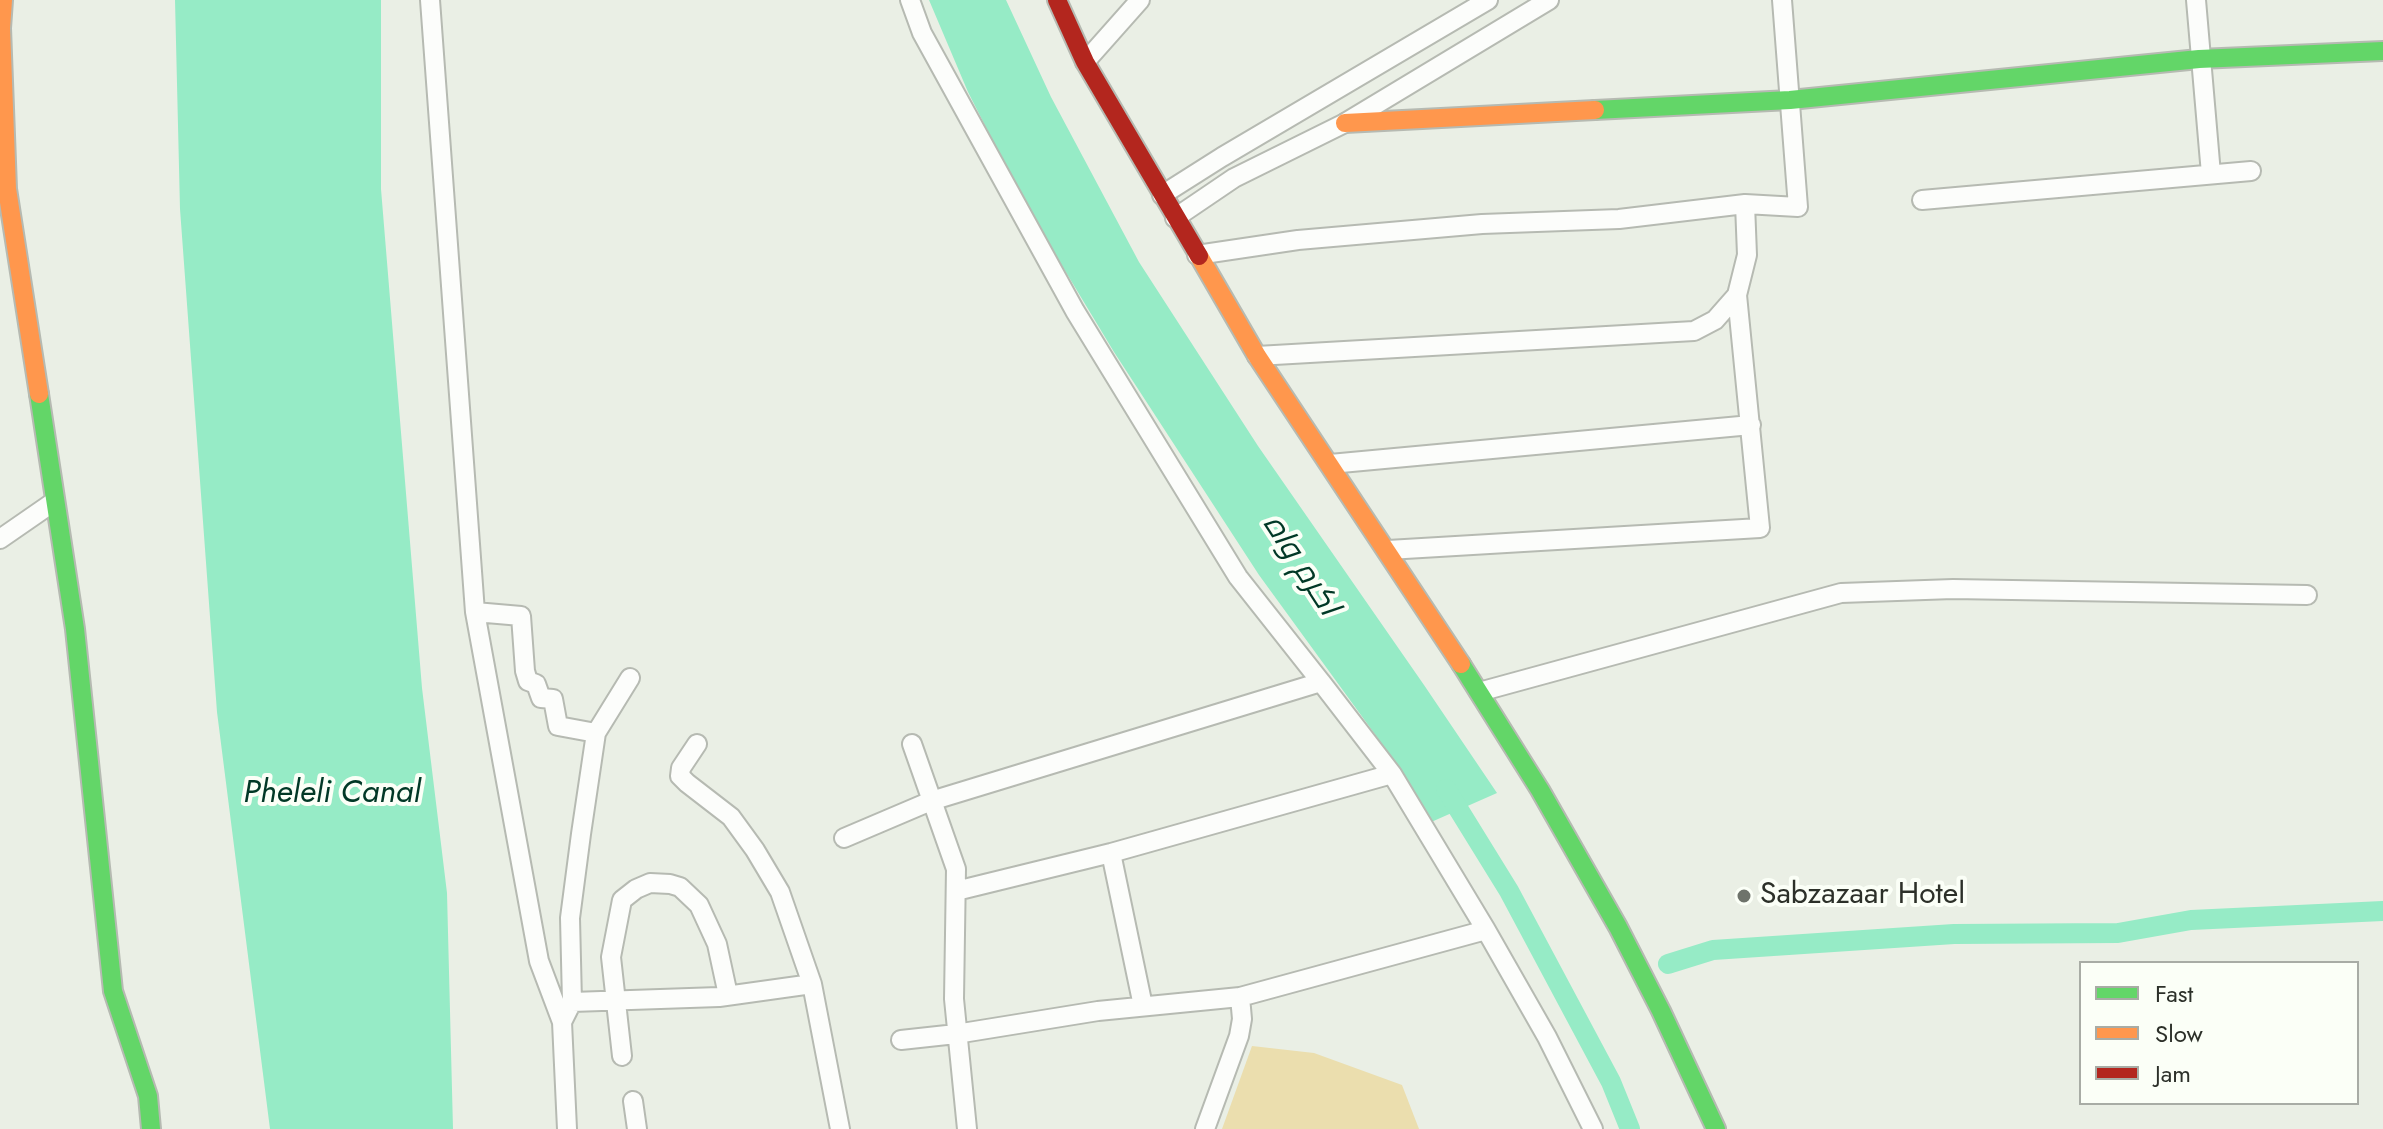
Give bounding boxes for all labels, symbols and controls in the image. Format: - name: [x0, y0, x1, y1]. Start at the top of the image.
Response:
- water label: اکرم واہ: [1253, 508, 1347, 624]
- water label: Pheleli Canal: [243, 775, 421, 813]
- place label: Sabzazaar Hotel: [1760, 878, 1965, 914]
- marker: Sabzazaar Hotel: [1735, 887, 1753, 905]
- legend: [2079, 961, 2359, 1105]
- text: Fast: [2155, 976, 2193, 1011]
- text: Slow: [2155, 1016, 2203, 1051]
- text: Jam: [2155, 1056, 2191, 1091]

